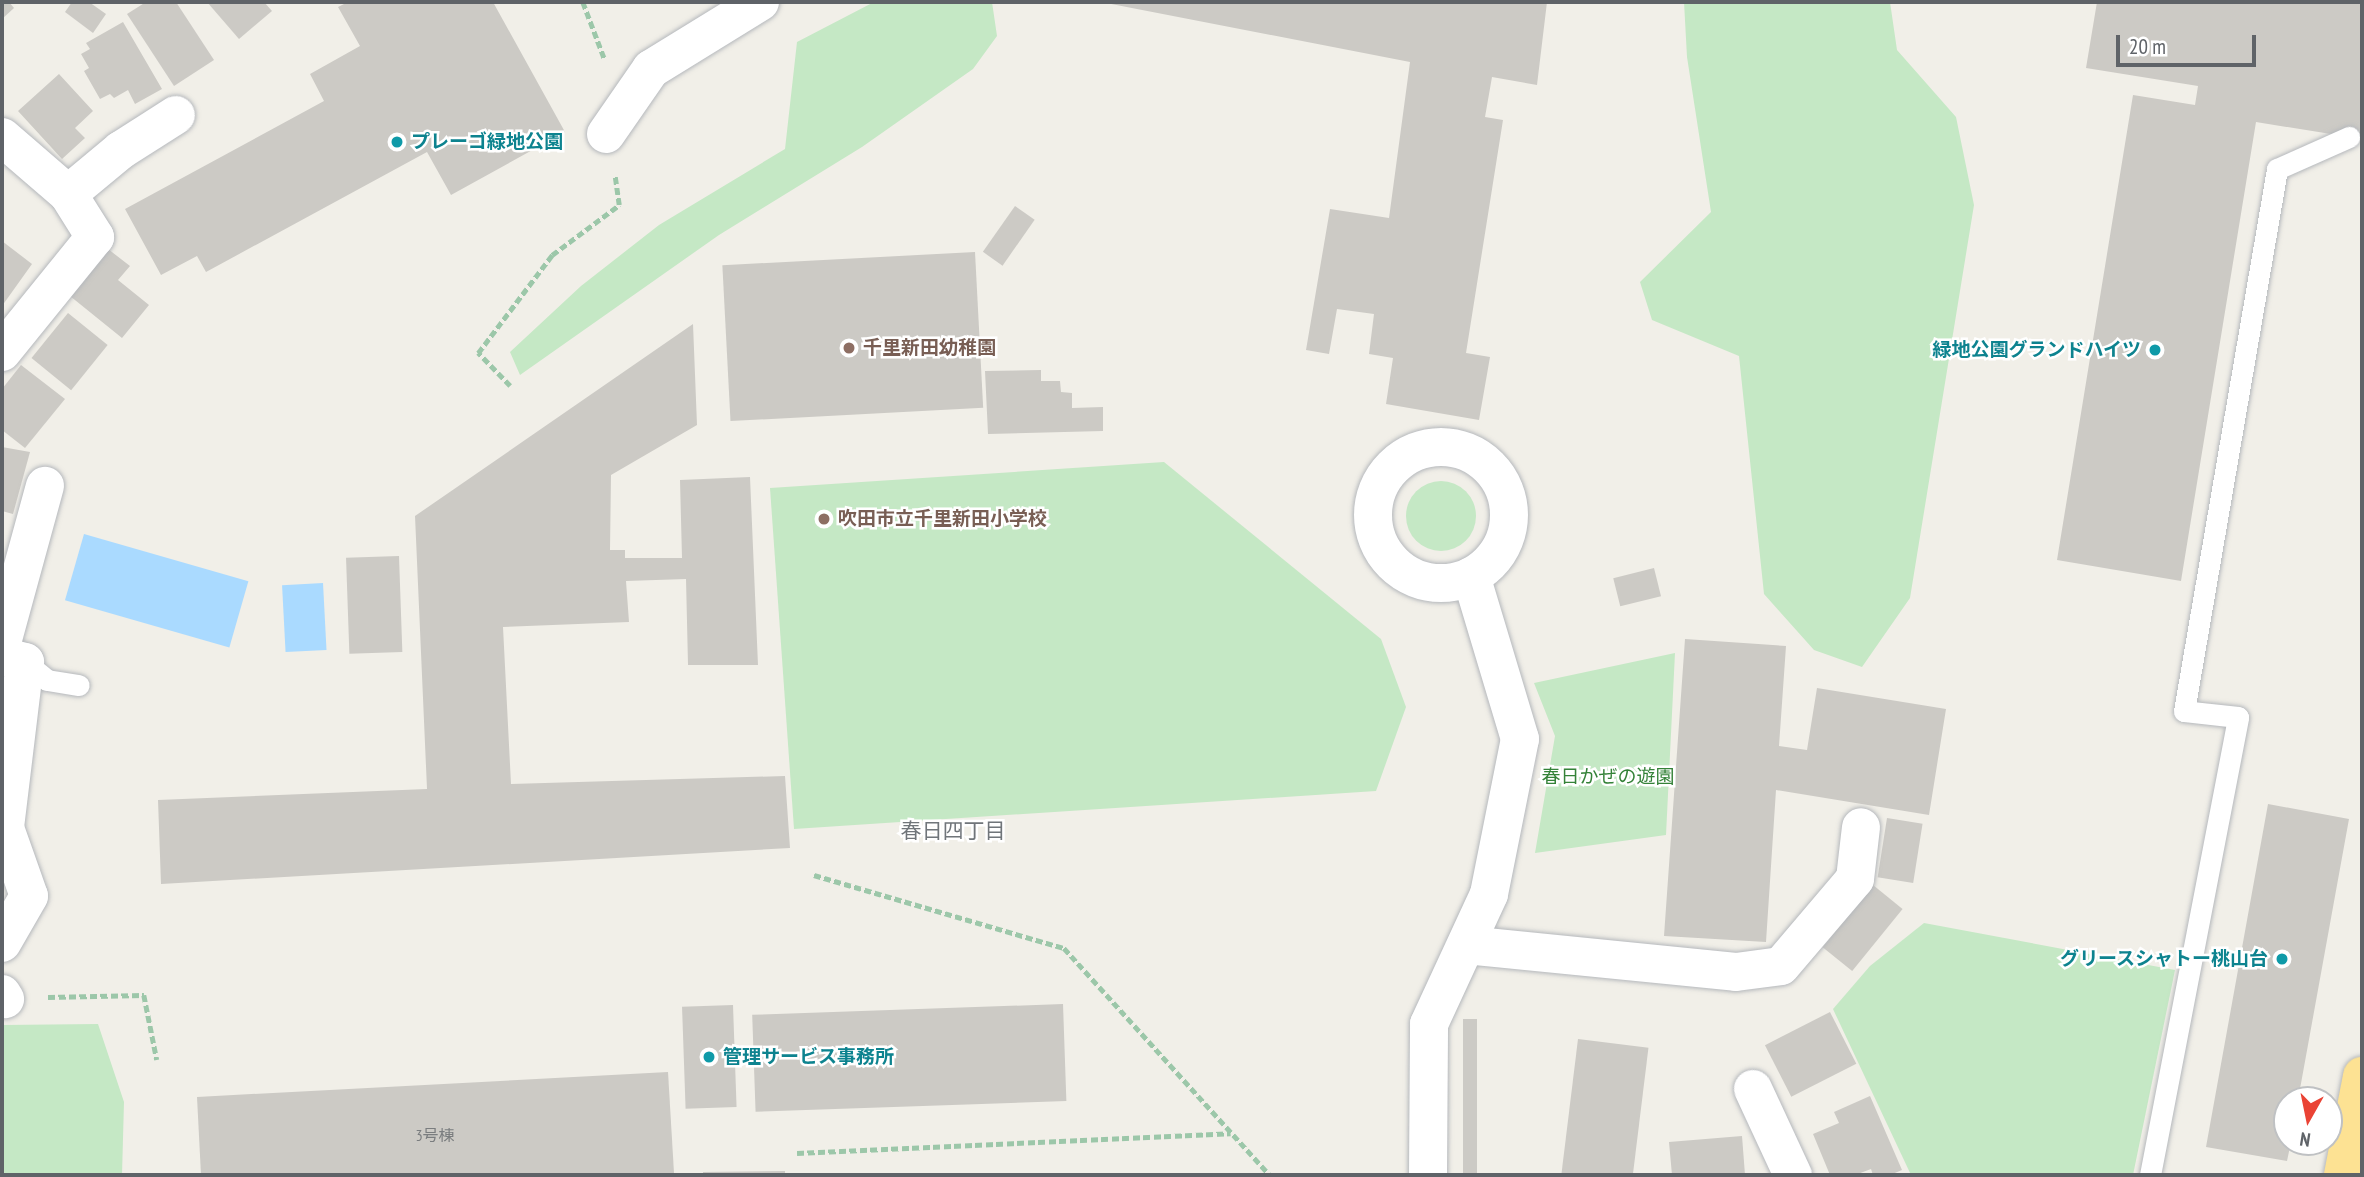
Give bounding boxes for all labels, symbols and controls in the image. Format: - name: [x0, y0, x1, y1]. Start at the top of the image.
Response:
- scale bar: [2119, 21, 2259, 65]
- text: 20 m: [2129, 33, 2166, 60]
- place label: プレーゴ緑地公園: [411, 131, 563, 153]
- marker: プレーゴ緑地公園: [389, 134, 405, 150]
- place label: 千里新田幼稚園: [863, 337, 996, 359]
- place label: 緑地公園グランドハイツ: [1932, 339, 2141, 361]
- marker: 千里新田幼稚園: [841, 340, 857, 356]
- marker: 緑地公園グランドハイツ: [2147, 342, 2163, 358]
- place label: 吹田市立千里新田小学校: [838, 508, 1047, 530]
- marker: 吹田市立千里新田小学校: [816, 511, 832, 527]
- park label: 春日かぜの遊園: [1542, 766, 1674, 788]
- district label: 春日四丁目: [901, 818, 1005, 844]
- place label: グリースシャトー桃山台: [2059, 948, 2268, 970]
- marker: グリースシャトー桃山台: [2274, 951, 2290, 967]
- place label: 管理サービス事務所: [723, 1046, 894, 1068]
- marker: 管理サービス事務所: [701, 1049, 717, 1065]
- north arrow: [2273, 1086, 2343, 1156]
- house number: 3号棟: [415, 1125, 455, 1145]
- text: N: [2298, 1127, 2312, 1152]

